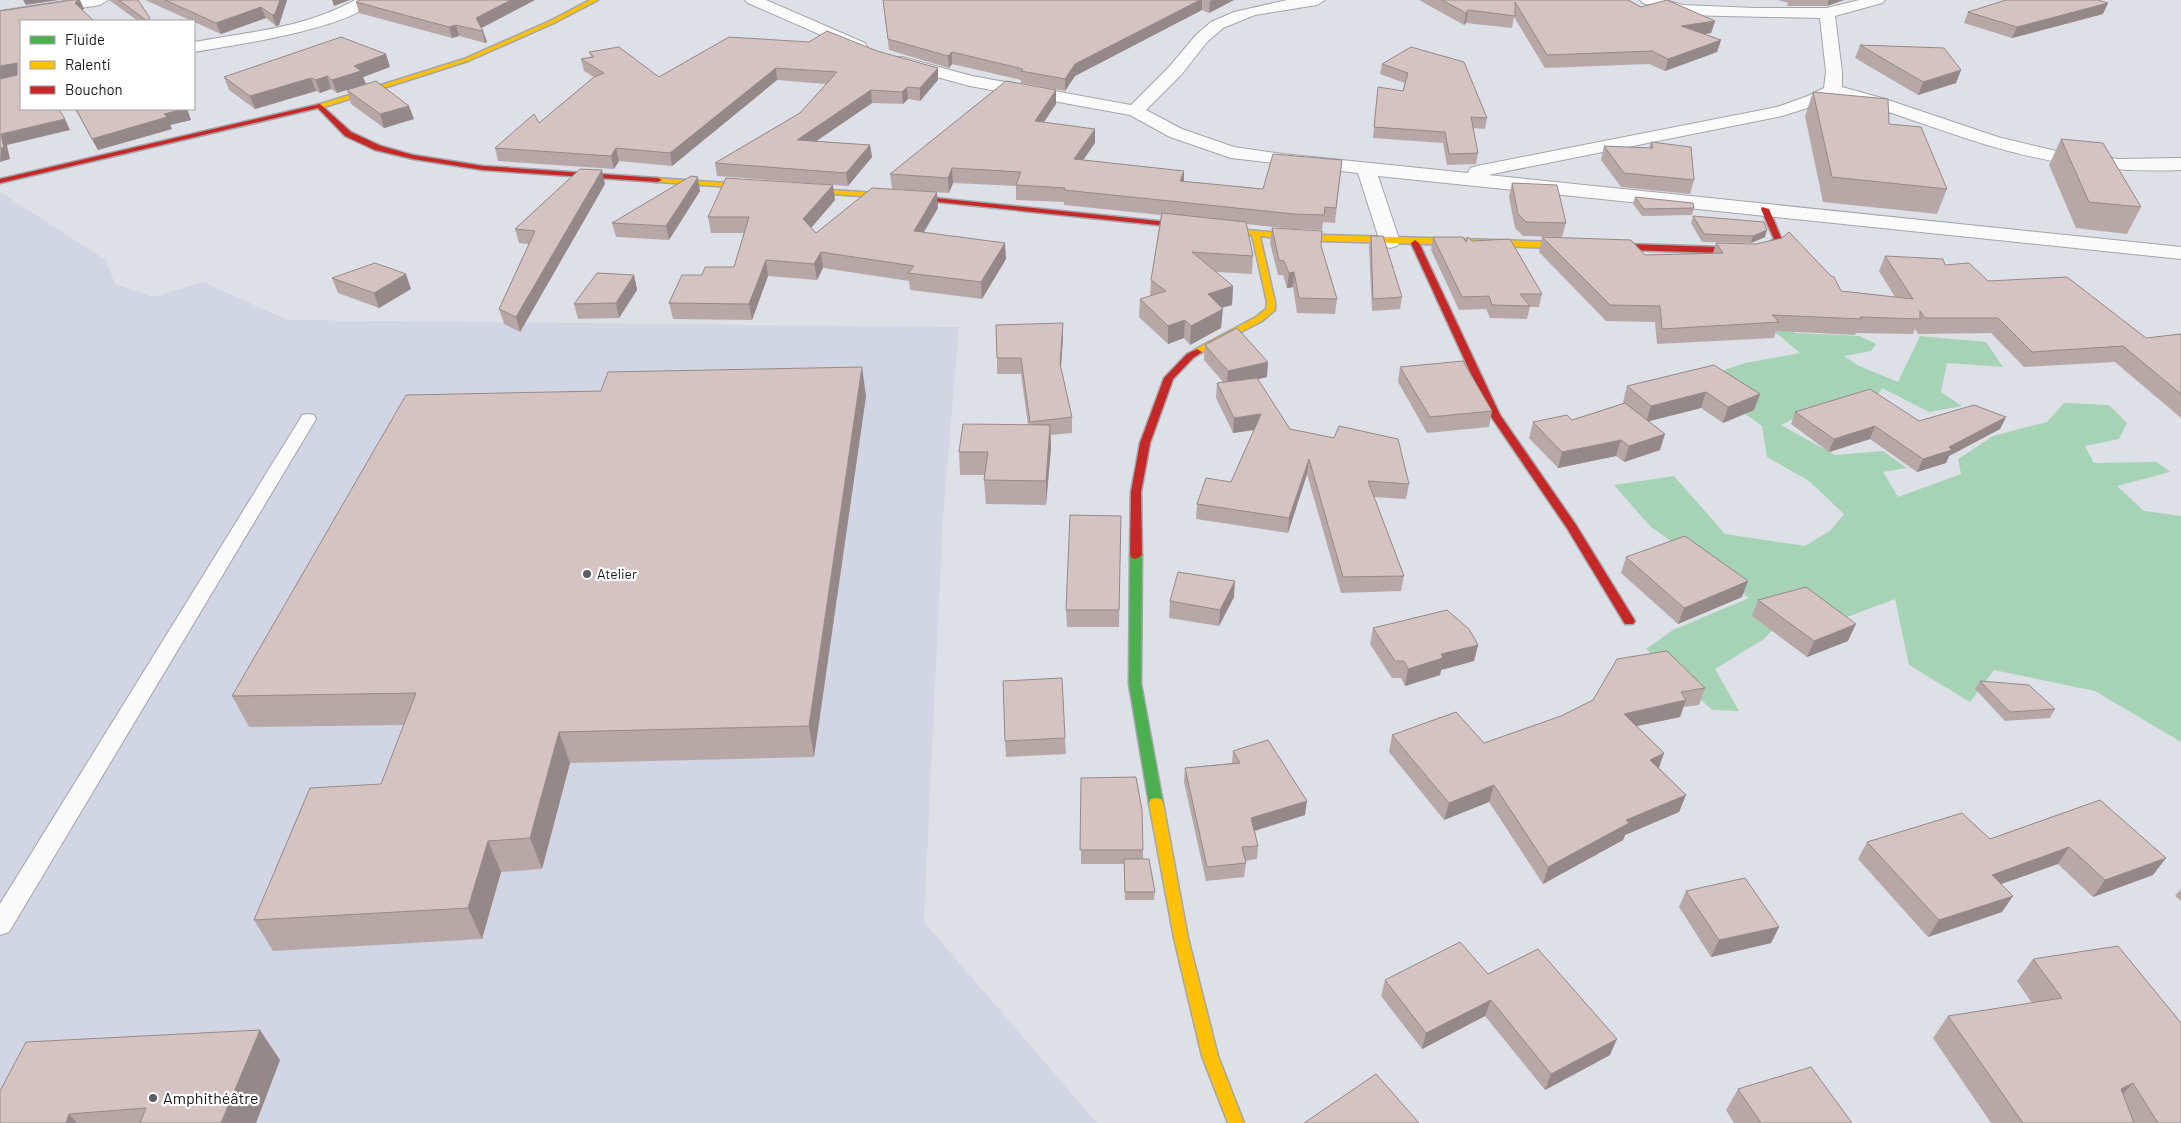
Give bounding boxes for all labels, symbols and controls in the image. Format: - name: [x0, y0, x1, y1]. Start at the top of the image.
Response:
- legend: [20, 20, 195, 110]
- text: Fluide: [65, 30, 105, 48]
- text: Ralenti: [65, 55, 111, 73]
- text: Bouchon: [65, 80, 123, 98]
- place label: Atelier: [597, 565, 637, 582]
- marker: Atelier: [581, 568, 593, 580]
- place label: Amphithéâtre: [163, 1088, 259, 1107]
- marker: Amphithéâtre: [147, 1092, 159, 1104]

